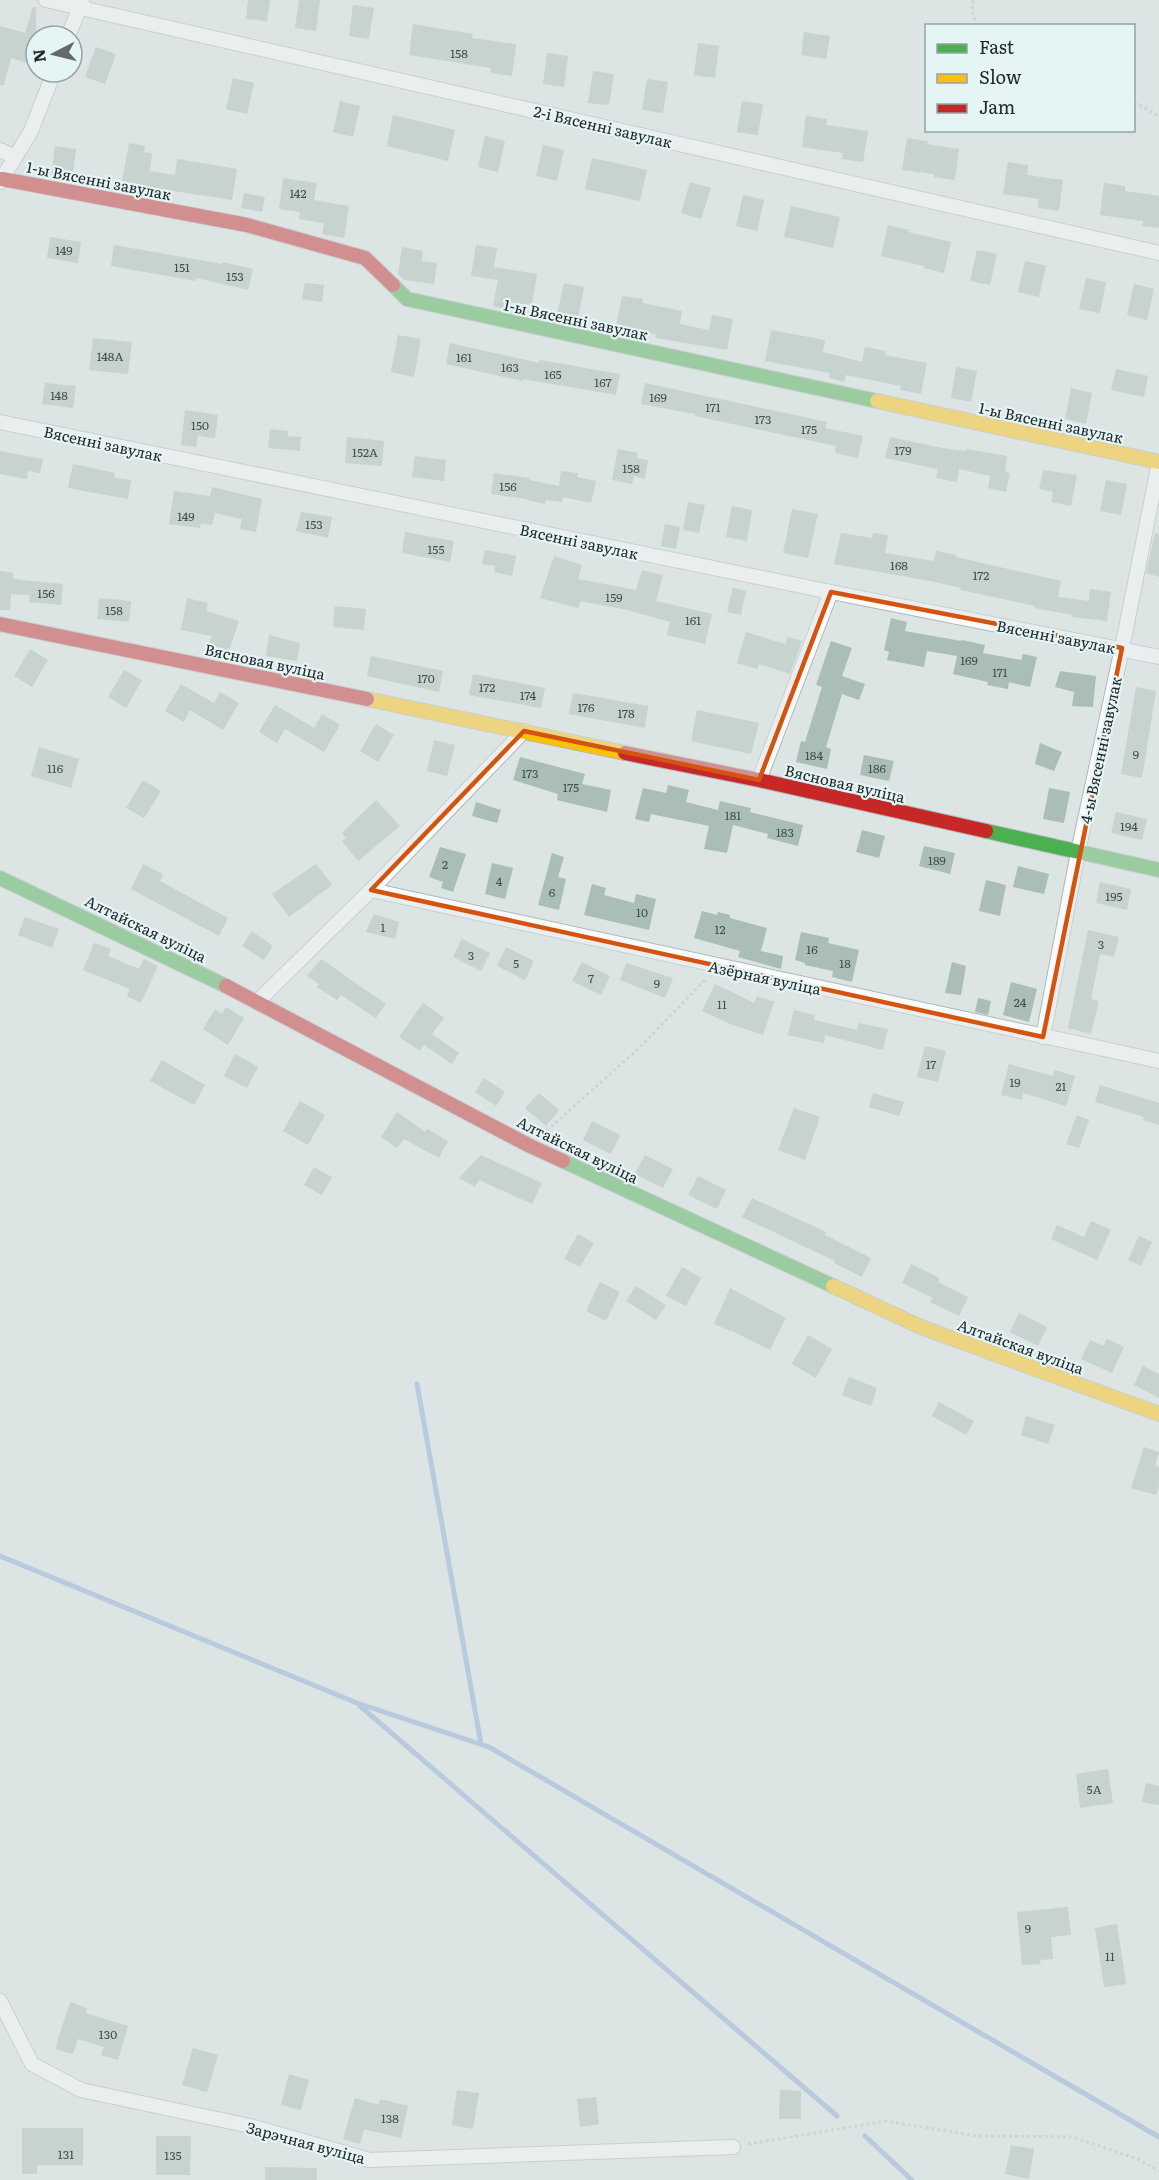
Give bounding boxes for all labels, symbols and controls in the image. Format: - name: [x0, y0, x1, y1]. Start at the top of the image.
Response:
- north arrow: [24, 24, 84, 84]
- legend: [925, 24, 1135, 132]
- text: Fast: [979, 33, 1015, 60]
- house number: 158: [450, 44, 468, 62]
- text: N: [25, 48, 51, 64]
- text: Slow: [979, 63, 1022, 90]
- text: Jam: [979, 93, 1015, 120]
- street label: 2-і Вясенні завулак: [532, 99, 675, 153]
- street label: 1-ы Вясенні завулак: [25, 155, 174, 205]
- house number: 142: [289, 184, 307, 202]
- house number: 149: [55, 241, 73, 259]
- house number: 151: [174, 258, 190, 276]
- house number: 153: [226, 267, 244, 285]
- street label: 1-ы Вясенні завулак: [502, 292, 650, 346]
- house number: 148А: [97, 347, 123, 365]
- house number: 161: [456, 348, 472, 366]
- house number: 163: [501, 358, 519, 376]
- house number: 165: [544, 365, 562, 383]
- house number: 167: [594, 373, 612, 391]
- house number: 148: [50, 386, 68, 404]
- house number: 169: [649, 388, 667, 406]
- street label: 1-ы Вясенні завулак: [977, 395, 1125, 449]
- house number: 171: [705, 398, 721, 416]
- house number: 173: [755, 410, 772, 428]
- house number: 150: [191, 416, 209, 434]
- street label: Вясенні завулак: [42, 419, 164, 467]
- house number: 175: [801, 420, 817, 438]
- house number: 179: [895, 441, 911, 459]
- house number: 152А: [352, 443, 378, 461]
- house number: 158: [622, 459, 640, 477]
- house number: 156: [499, 477, 517, 495]
- house number: 149: [177, 507, 195, 525]
- house number: 153: [305, 515, 323, 533]
- street label: Вясенні завулак: [518, 517, 640, 565]
- house number: 155: [427, 540, 445, 558]
- house number: 168: [890, 556, 908, 574]
- house number: 172: [973, 566, 989, 584]
- house number: 156: [37, 584, 55, 602]
- house number: 159: [605, 588, 623, 606]
- house number: 158: [105, 601, 123, 619]
- house number: 161: [685, 611, 701, 629]
- street label: Вясенні завулак: [995, 613, 1117, 659]
- street label: Вясновая вуліца: [203, 637, 328, 685]
- house number: 169: [960, 651, 978, 669]
- house number: 171: [992, 663, 1008, 681]
- house number: 170: [417, 669, 435, 687]
- street label: 4-ы Вясенні завулак: [1073, 674, 1127, 825]
- house number: 172: [479, 678, 495, 696]
- house number: 174: [520, 686, 537, 704]
- house number: 176: [577, 698, 595, 716]
- house number: 178: [617, 704, 635, 722]
- house number: 9: [1133, 745, 1139, 763]
- house number: 184: [805, 746, 823, 764]
- street label: Вясновая вуліца: [783, 758, 908, 808]
- house number: 116: [47, 759, 64, 777]
- house number: 186: [868, 759, 887, 777]
- house number: 173: [522, 764, 539, 782]
- house number: 175: [563, 778, 579, 796]
- house number: 181: [725, 806, 741, 824]
- house number: 194: [1120, 817, 1138, 835]
- house number: 183: [776, 823, 794, 841]
- house number: 189: [928, 851, 946, 869]
- house number: 2: [442, 855, 448, 873]
- house number: 4: [496, 872, 503, 890]
- house number: 6: [549, 883, 556, 901]
- house number: 195: [1105, 887, 1123, 905]
- street label: Алтайская вуліца: [81, 889, 212, 968]
- house number: 10: [636, 903, 648, 921]
- house number: 1: [381, 918, 386, 936]
- house number: 12: [715, 920, 725, 938]
- house number: 3: [1098, 935, 1104, 953]
- house number: 16: [806, 940, 818, 958]
- house number: 3: [468, 946, 474, 964]
- house number: 5: [513, 954, 519, 972]
- street label: Азёрная вуліца: [707, 954, 824, 1000]
- house number: 18: [839, 954, 851, 972]
- house number: 7: [588, 969, 594, 987]
- house number: 9: [654, 974, 660, 992]
- house number: 24: [1014, 993, 1027, 1011]
- house number: 11: [717, 995, 727, 1013]
- house number: 17: [926, 1055, 936, 1073]
- house number: 19: [1009, 1073, 1021, 1091]
- house number: 21: [1056, 1077, 1067, 1095]
- street label: Алтайская вуліца: [513, 1110, 644, 1189]
- street label: Алтайская вуліца: [955, 1312, 1088, 1380]
- house number: 5А: [1087, 1780, 1102, 1798]
- house number: 9: [1025, 1919, 1031, 1937]
- house number: 11: [1105, 1947, 1115, 1965]
- house number: 130: [99, 2025, 117, 2043]
- house number: 138: [381, 2109, 399, 2127]
- street label: Зарэчная вуліца: [244, 2115, 369, 2169]
- house number: 131: [58, 2145, 74, 2163]
- house number: 135: [164, 2146, 182, 2164]

